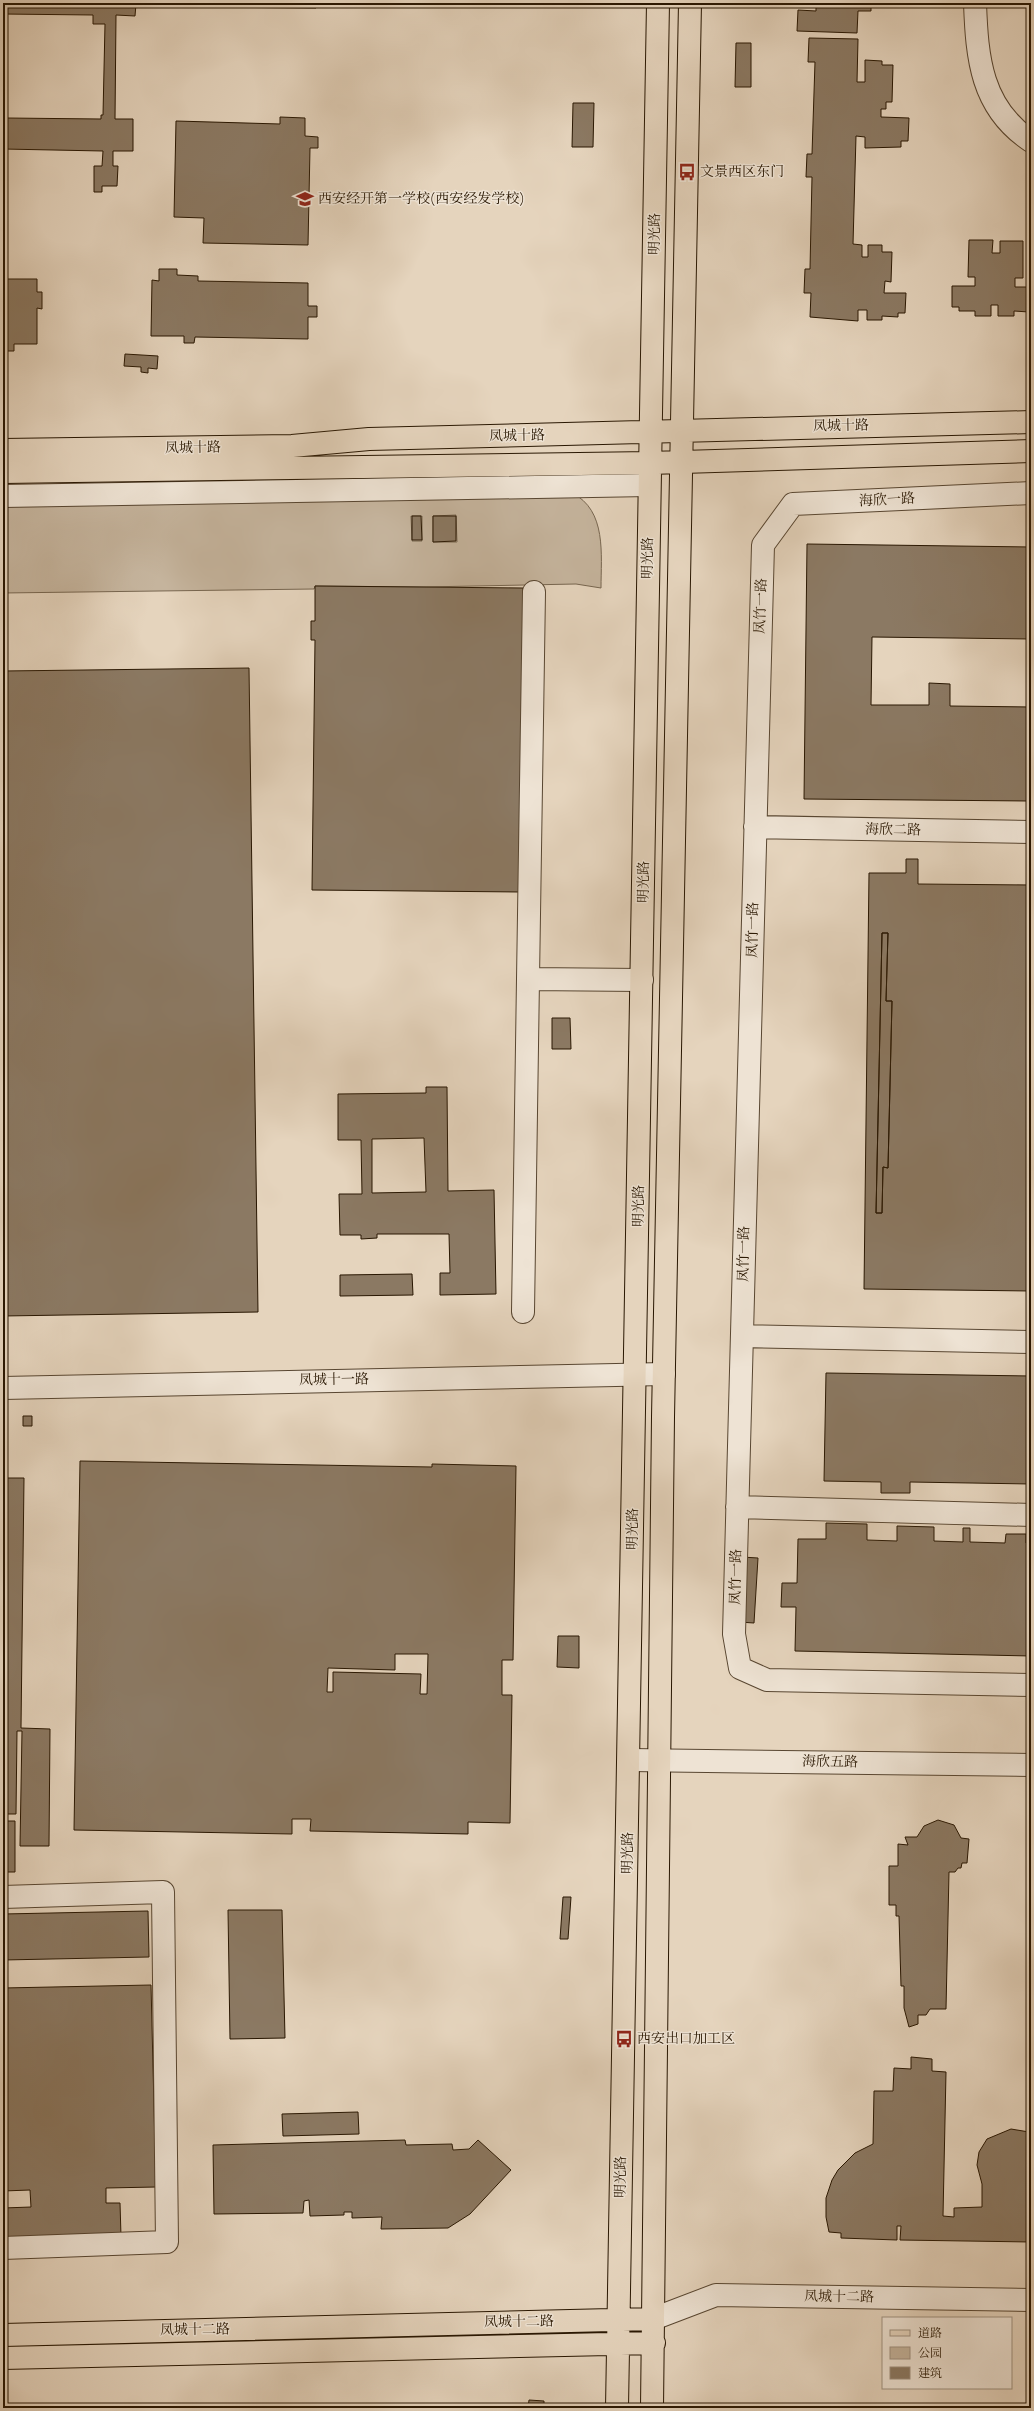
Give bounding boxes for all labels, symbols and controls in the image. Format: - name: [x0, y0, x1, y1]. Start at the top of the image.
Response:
- bus stop icon: 文景西区东门: [677, 162, 697, 182]
- place label: 文景西区东门: [700, 164, 784, 179]
- school or university icon: 西安经开第一学校(西安经发学校): [295, 189, 315, 209]
- place label: 西安经开第一学校(西安经发学校): [318, 191, 524, 206]
- street label: 明光路: [647, 213, 662, 255]
- street label: 凤城十路: [813, 418, 869, 433]
- street label: 凤城十路: [489, 428, 545, 443]
- street label: 凤城十路: [165, 440, 221, 455]
- street label: 海欣一路: [859, 491, 915, 508]
- street label: 明光路: [640, 537, 655, 579]
- street label: 凤竹一路: [752, 578, 769, 634]
- street label: 海欣二路: [865, 822, 921, 837]
- street label: 明光路: [636, 861, 651, 903]
- street label: 凤竹一路: [745, 902, 760, 958]
- street label: 明光路: [631, 1185, 646, 1227]
- street label: 凤竹一路: [736, 1226, 751, 1282]
- street label: 凤城十一路: [299, 1371, 369, 1388]
- street label: 明光路: [625, 1508, 640, 1550]
- street label: 凤竹一路: [728, 1549, 743, 1605]
- street label: 海欣五路: [802, 1754, 858, 1769]
- street label: 明光路: [620, 1832, 635, 1874]
- bus stop icon: 西安出口加工区: [614, 2029, 634, 2049]
- place label: 西安出口加工区: [637, 2031, 735, 2046]
- street label: 明光路: [613, 2156, 628, 2198]
- street label: 凤城十二路: [804, 2288, 874, 2305]
- street label: 凤城十二路: [484, 2313, 554, 2330]
- legend: [882, 2317, 1012, 2389]
- street label: 凤城十二路: [160, 2321, 230, 2338]
- text: 道路: [918, 2326, 942, 2340]
- text: 公园: [918, 2347, 942, 2360]
- text: 建筑: [918, 2366, 942, 2380]

